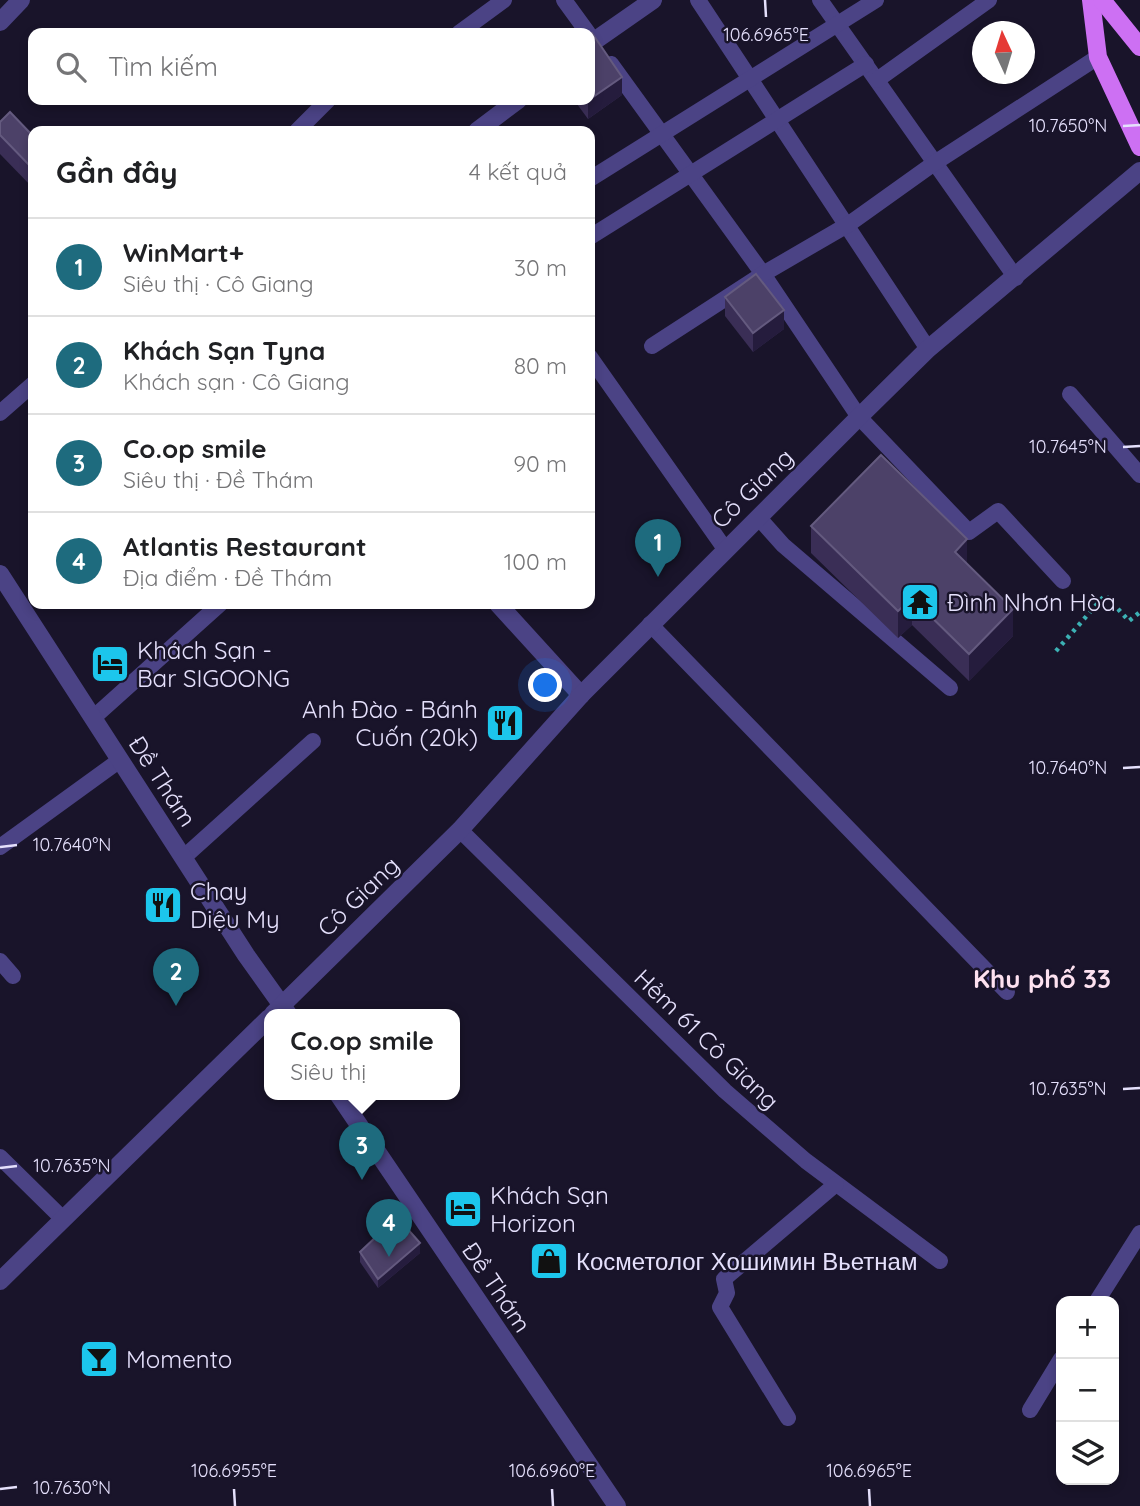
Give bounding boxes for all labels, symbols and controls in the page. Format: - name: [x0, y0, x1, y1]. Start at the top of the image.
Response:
- north arrow: [972, 21, 1035, 84]
- text: 106.6965°E: [723, 23, 809, 46]
- search box: [28, 28, 595, 105]
- icon: search: [52, 48, 90, 86]
- text: Tìm kiếm: [108, 50, 218, 83]
- text: 10.7650°N: [1029, 114, 1107, 137]
- text: Gần đây: [56, 153, 178, 191]
- text: 4 kết quả: [469, 157, 567, 186]
- text: WinMart+: [123, 236, 244, 269]
- text: 1: [75, 253, 83, 282]
- text: 30 m: [514, 253, 567, 282]
- text: Siêu thị · Cô Giang: [123, 269, 314, 298]
- text: Khách Sạn Tyna: [123, 334, 325, 367]
- text: 2: [72, 351, 86, 380]
- text: 80 m: [514, 351, 567, 380]
- text: Khách sạn · Cô Giang: [123, 367, 350, 396]
- text: Co.op smile: [123, 432, 267, 465]
- text: 10.7645°N: [1029, 435, 1107, 458]
- street label: Cô Giang: [705, 442, 799, 534]
- text: 3: [73, 449, 85, 478]
- text: 90 m: [513, 449, 567, 478]
- text: Siêu thị · Ðề Thám: [123, 465, 314, 494]
- pin: 1: [635, 519, 681, 577]
- text: Atlantis Restaurant: [123, 530, 367, 563]
- text: 4: [72, 547, 86, 576]
- text: 100 m: [504, 547, 567, 576]
- text: Địa điểm · Ðề Thám: [123, 563, 332, 592]
- temple icon: Đình Nhơn Hòa: [899, 581, 941, 623]
- place label: Đình Nhơn Hòa: [947, 587, 1116, 617]
- place label: Khách Sạn - Bar SIGOONG: [137, 635, 290, 693]
- hotel icon: Khách Sạn - Bar SIGOONG: [89, 643, 131, 685]
- your location: [528, 668, 562, 702]
- place label: Anh Đào - Bánh Cuốn (20k): [302, 694, 478, 752]
- restaurant icon: Anh Đào - Bánh Cuốn (20k): [484, 702, 526, 744]
- street label: Ðề Thám: [123, 730, 203, 832]
- text: 10.7640°N: [1029, 756, 1107, 779]
- text: 10.7640°N: [33, 833, 111, 856]
- street label: Cô Giang: [311, 850, 405, 942]
- place label: Chay Diệu My: [190, 876, 280, 934]
- restaurant icon: Chay Diệu My: [142, 884, 184, 926]
- pin: 2: [153, 948, 199, 1006]
- street label: Hẻm 61 Cô Giang: [628, 962, 786, 1116]
- district label: Khu phố 33: [973, 962, 1111, 995]
- popup: [264, 1009, 460, 1100]
- text: Co.op smile: [290, 1024, 434, 1057]
- text: Siêu thị: [290, 1057, 366, 1086]
- text: 10.7635°N: [1029, 1077, 1107, 1100]
- pin: 3: [339, 1122, 385, 1180]
- text: 10.7635°N: [33, 1154, 111, 1177]
- place label: Khách Sạn Horizon: [490, 1180, 609, 1238]
- hotel icon: Khách Sạn Horizon: [442, 1188, 484, 1230]
- pin: 4: [366, 1199, 412, 1257]
- street label: Ðề Thám: [456, 1236, 538, 1338]
- shop icon: Косметолог Хошимин Вьетнам: [528, 1240, 570, 1282]
- place label: Косметолог Хошимин Вьетнам: [576, 1246, 917, 1276]
- map controls: [1056, 1296, 1119, 1485]
- button: +: [1056, 1296, 1119, 1359]
- bar icon: Momento: [78, 1338, 120, 1380]
- place label: Momento: [126, 1344, 232, 1374]
- button: −: [1056, 1359, 1119, 1422]
- button: layers: [1056, 1422, 1119, 1485]
- text: 106.6955°E: [191, 1459, 277, 1482]
- text: 106.6960°E: [509, 1459, 595, 1482]
- text: 106.6965°E: [826, 1459, 912, 1482]
- text: 10.7630°N: [33, 1476, 111, 1499]

